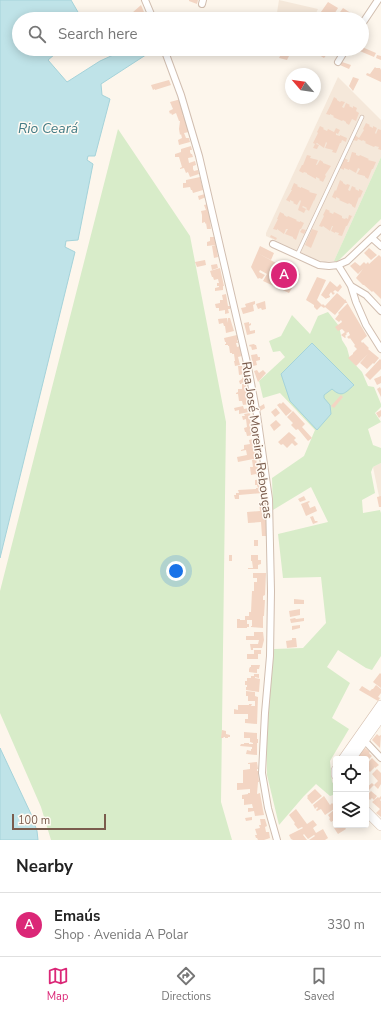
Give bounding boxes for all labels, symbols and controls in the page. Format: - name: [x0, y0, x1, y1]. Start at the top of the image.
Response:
- search box: [12, 12, 369, 56]
- icon: search: [26, 23, 48, 45]
- text: Search here: [58, 24, 138, 44]
- north arrow: [285, 68, 321, 104]
- water label: Rio Ceará: [18, 119, 79, 138]
- pin: A: [271, 260, 297, 290]
- street label: Rua José Moreira Rebouças: [237, 360, 277, 520]
- your location: [166, 561, 186, 581]
- map controls: [333, 756, 369, 828]
- button: locate: [333, 756, 369, 792]
- button: layers: [333, 792, 369, 828]
- scale bar: [12, 812, 106, 831]
- text: 100 m: [18, 813, 50, 828]
- text: Nearby: [16, 855, 73, 878]
- text: Emaús: [54, 906, 100, 926]
- text: A: [24, 916, 34, 934]
- text: 330 m: [327, 916, 365, 934]
- text: Shop · Avenida A Polar: [54, 926, 188, 944]
- tab: Map: [47, 965, 69, 1004]
- tab: Directions: [162, 965, 211, 1004]
- tab: Saved: [304, 965, 334, 1004]

